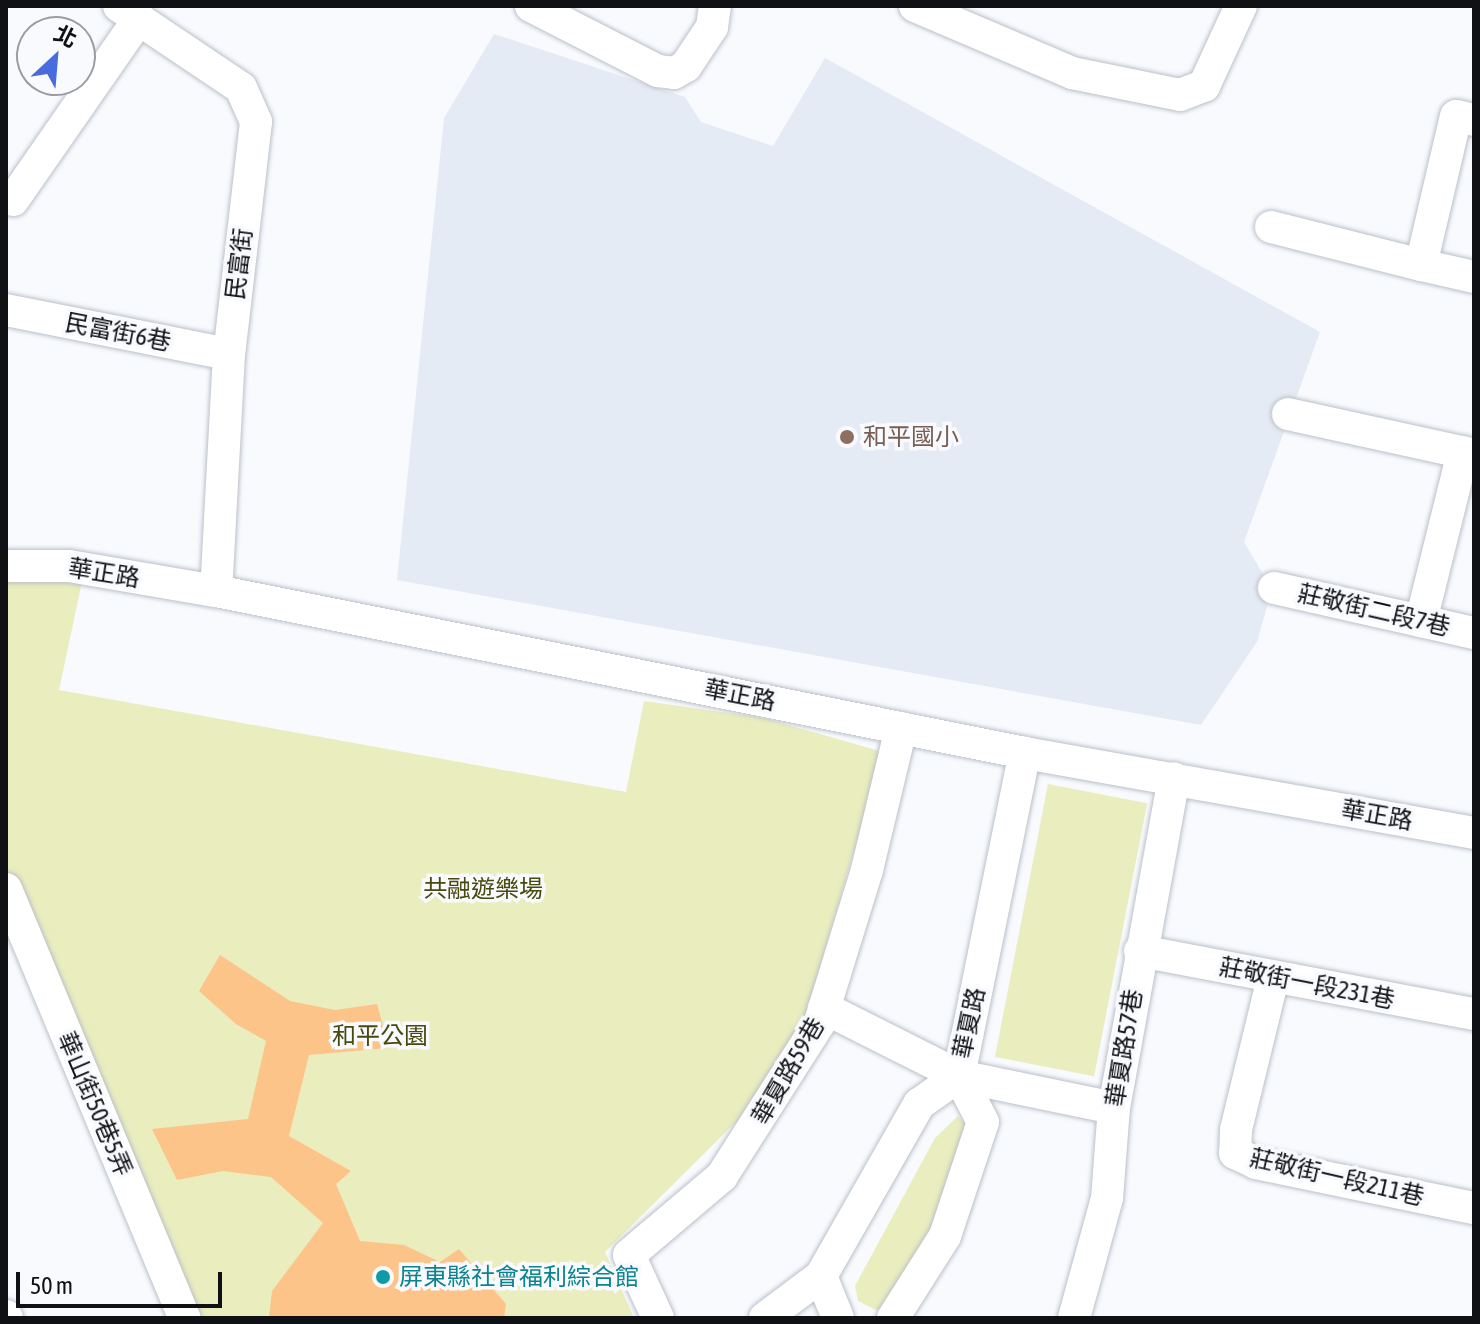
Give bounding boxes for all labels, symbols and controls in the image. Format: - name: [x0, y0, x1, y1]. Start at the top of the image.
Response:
- north arrow: [16, 16, 96, 96]
- text: 北: [50, 20, 81, 53]
- street label: 民富街: [220, 227, 258, 301]
- street label: 民富街6巷: [63, 308, 173, 356]
- place label: 和平國小: [863, 423, 959, 451]
- marker: 和平國小: [838, 428, 856, 446]
- street label: 華正路: [66, 553, 142, 593]
- street label: 莊敬街二段7巷: [1295, 579, 1453, 641]
- street label: 華正路: [702, 674, 778, 716]
- street label: 華正路: [1339, 795, 1415, 835]
- park label: 共融遊樂場: [423, 875, 543, 903]
- street label: 莊敬街一段231巷: [1217, 952, 1397, 1014]
- street label: 華夏路: [947, 985, 991, 1061]
- street label: 華夏路57巷: [1101, 987, 1147, 1109]
- street label: 華夏路59巷: [746, 1012, 830, 1130]
- park label: 和平公園: [332, 1022, 428, 1050]
- street label: 華山街50巷5弄: [52, 1028, 138, 1180]
- street label: 莊敬街一段211巷: [1247, 1143, 1427, 1211]
- scale bar: [20, 1256, 226, 1306]
- place label: 屏東縣社會福利綜合館: [399, 1263, 639, 1291]
- marker: 屏東縣社會福利綜合館: [374, 1268, 392, 1286]
- text: 50 m: [30, 1272, 73, 1299]

